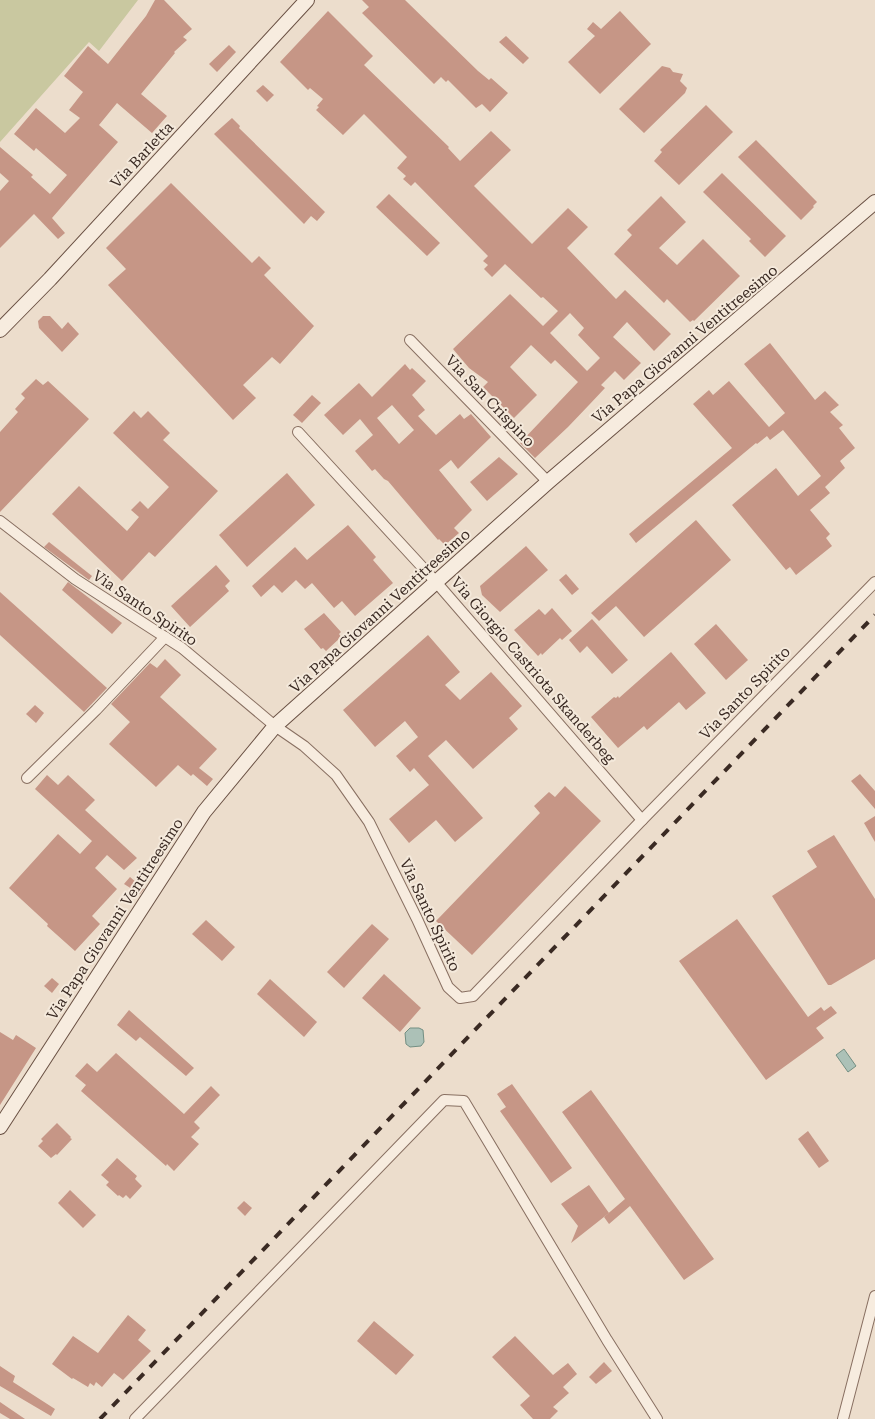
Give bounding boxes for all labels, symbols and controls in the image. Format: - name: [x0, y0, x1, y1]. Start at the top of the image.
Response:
- street label: Via Barletta: [107, 118, 177, 192]
- street label: Via Papa Giovanni Ventitreesimo: [589, 261, 781, 427]
- street label: Via San Crispino: [442, 351, 538, 451]
- street label: Via Papa Giovanni Ventitreesimo: [286, 525, 474, 697]
- street label: Via Santo Spirito: [89, 566, 201, 650]
- street label: Via Giorgio Castriota Skanderbeg: [447, 573, 619, 767]
- street label: Via Santo Spirito: [696, 643, 794, 743]
- street label: Via Papa Giovanni Ventitreesimo: [43, 815, 187, 1023]
- street label: Via Santo Spirito: [396, 856, 464, 974]

